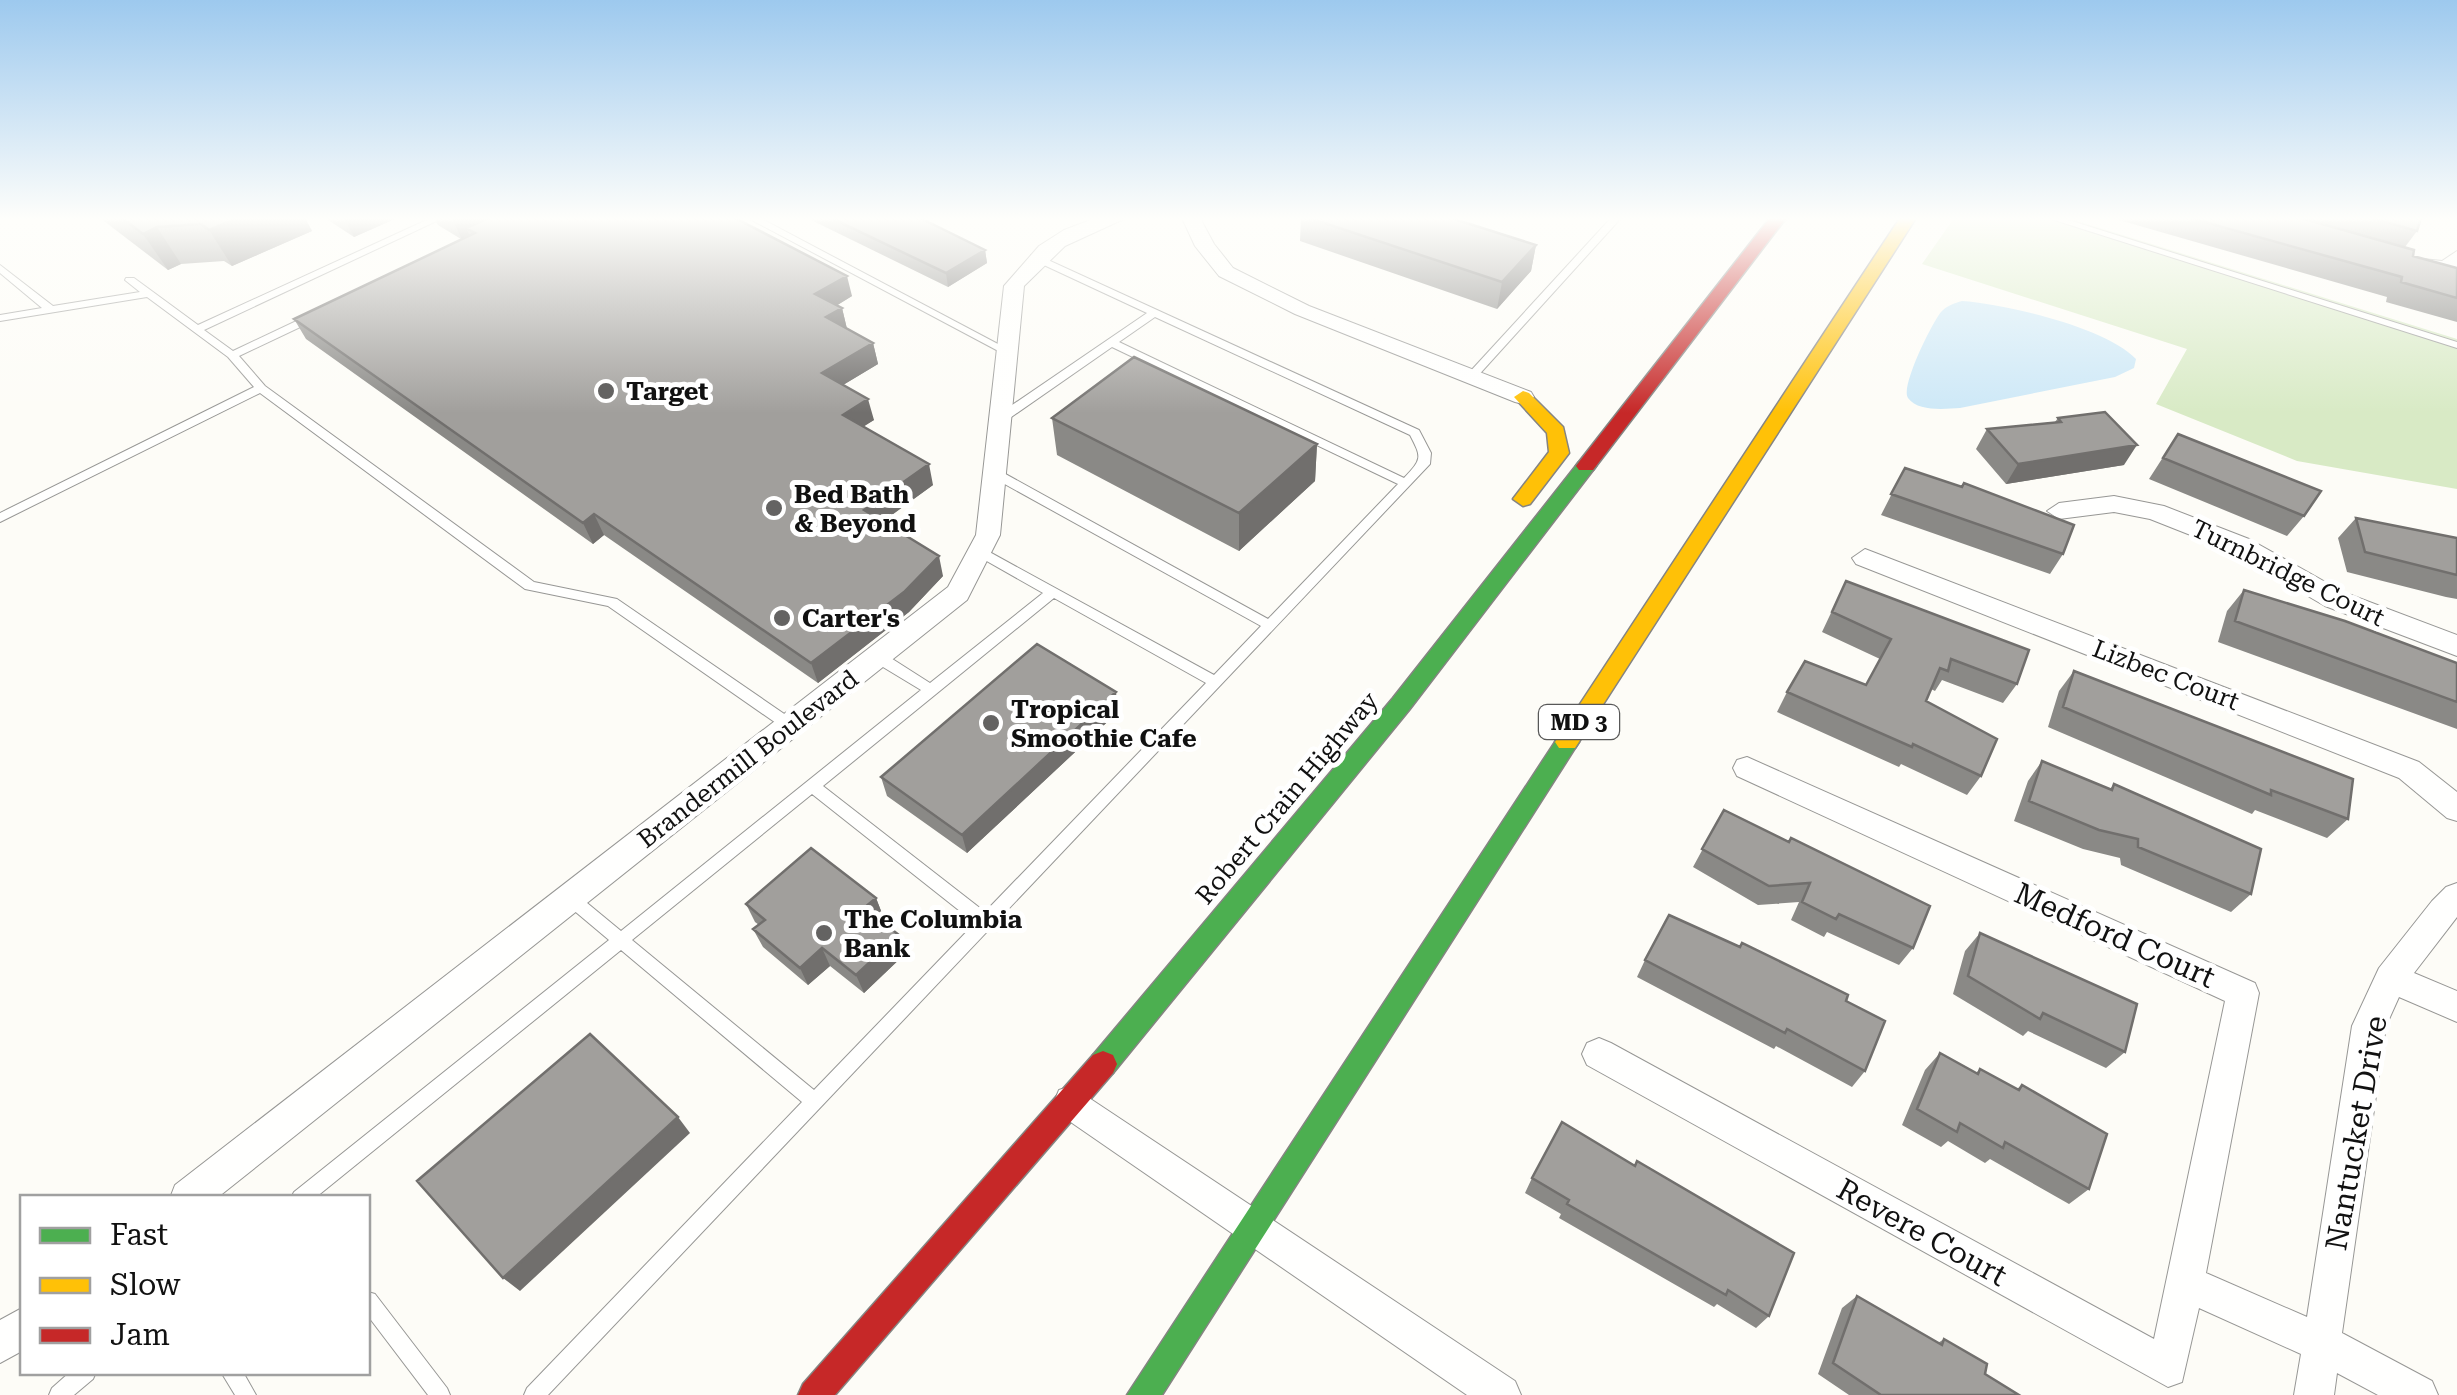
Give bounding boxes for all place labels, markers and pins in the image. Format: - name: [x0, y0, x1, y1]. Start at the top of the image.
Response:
- place label: Target: [626, 377, 709, 406]
- marker: Target: [595, 380, 617, 402]
- place label: Bed Bath & Beyond: [794, 480, 916, 538]
- marker: Bed Bath & Beyond: [763, 497, 785, 519]
- place label: Carter's: [802, 604, 900, 633]
- marker: Carter's: [771, 607, 793, 629]
- place label: Tropical Smoothie Cafe: [1011, 695, 1197, 753]
- marker: Tropical Smoothie Cafe: [980, 712, 1002, 734]
- place label: The Columbia Bank: [844, 905, 1022, 963]
- marker: The Columbia Bank: [813, 922, 835, 944]

